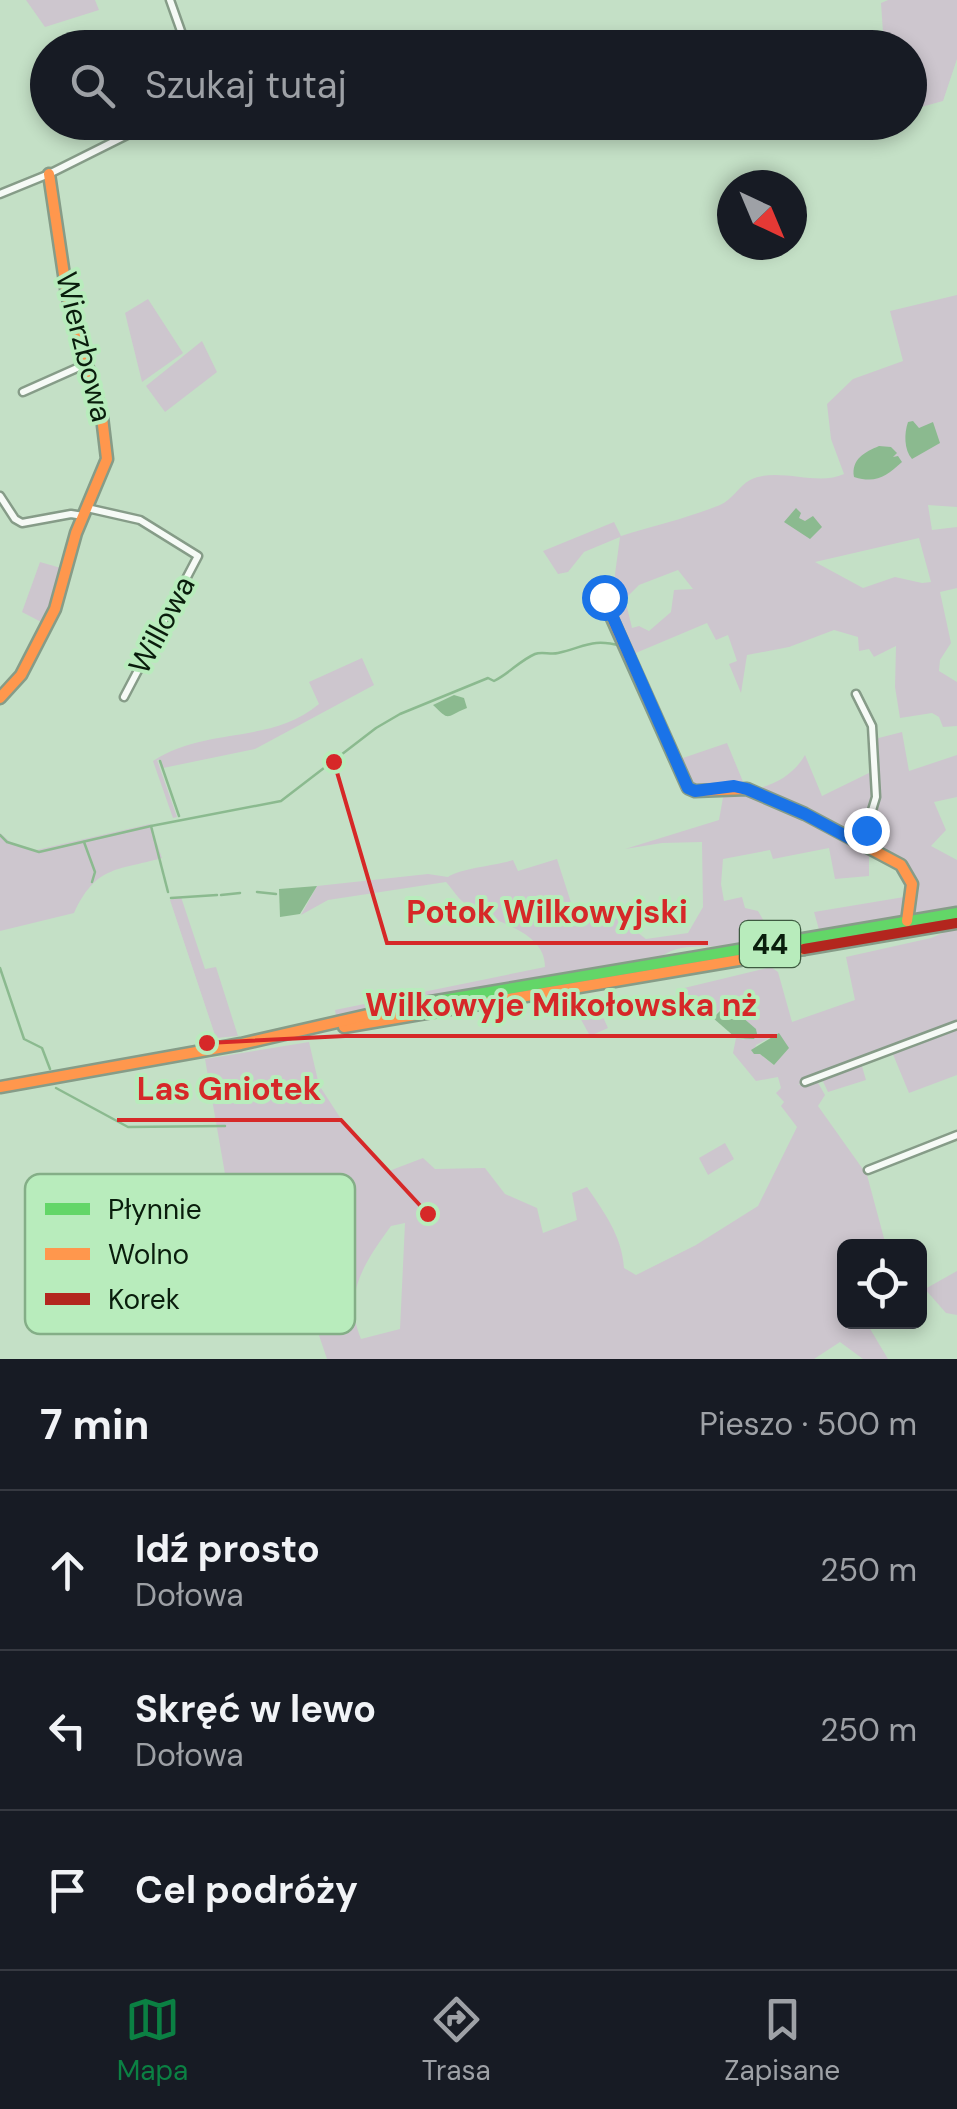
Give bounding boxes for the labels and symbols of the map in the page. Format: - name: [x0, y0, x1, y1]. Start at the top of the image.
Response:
- north arrow: [717, 170, 807, 260]
- street label: Wierzbowa: [47, 268, 122, 426]
- street label: Willowa: [120, 569, 204, 681]
- route start: [582, 575, 628, 621]
- route end: [844, 808, 890, 854]
- callout: Potok Wilkowyjski: [387, 881, 708, 943]
- text: Potok Wilkowyjski: [406, 891, 688, 933]
- road number: 44: [740, 921, 800, 967]
- callout: Wilkowyje Mikołowska nż: [345, 974, 777, 1036]
- text: Wilkowyje Mikołowska nż: [365, 984, 757, 1026]
- callout: Las Gniotek: [117, 1058, 341, 1120]
- text: Las Gniotek: [137, 1068, 322, 1110]
- legend: [25, 1174, 355, 1334]
- text: Płynnie: [108, 1191, 202, 1228]
- text: Wolno: [108, 1236, 189, 1273]
- text: Korek: [108, 1281, 180, 1318]

